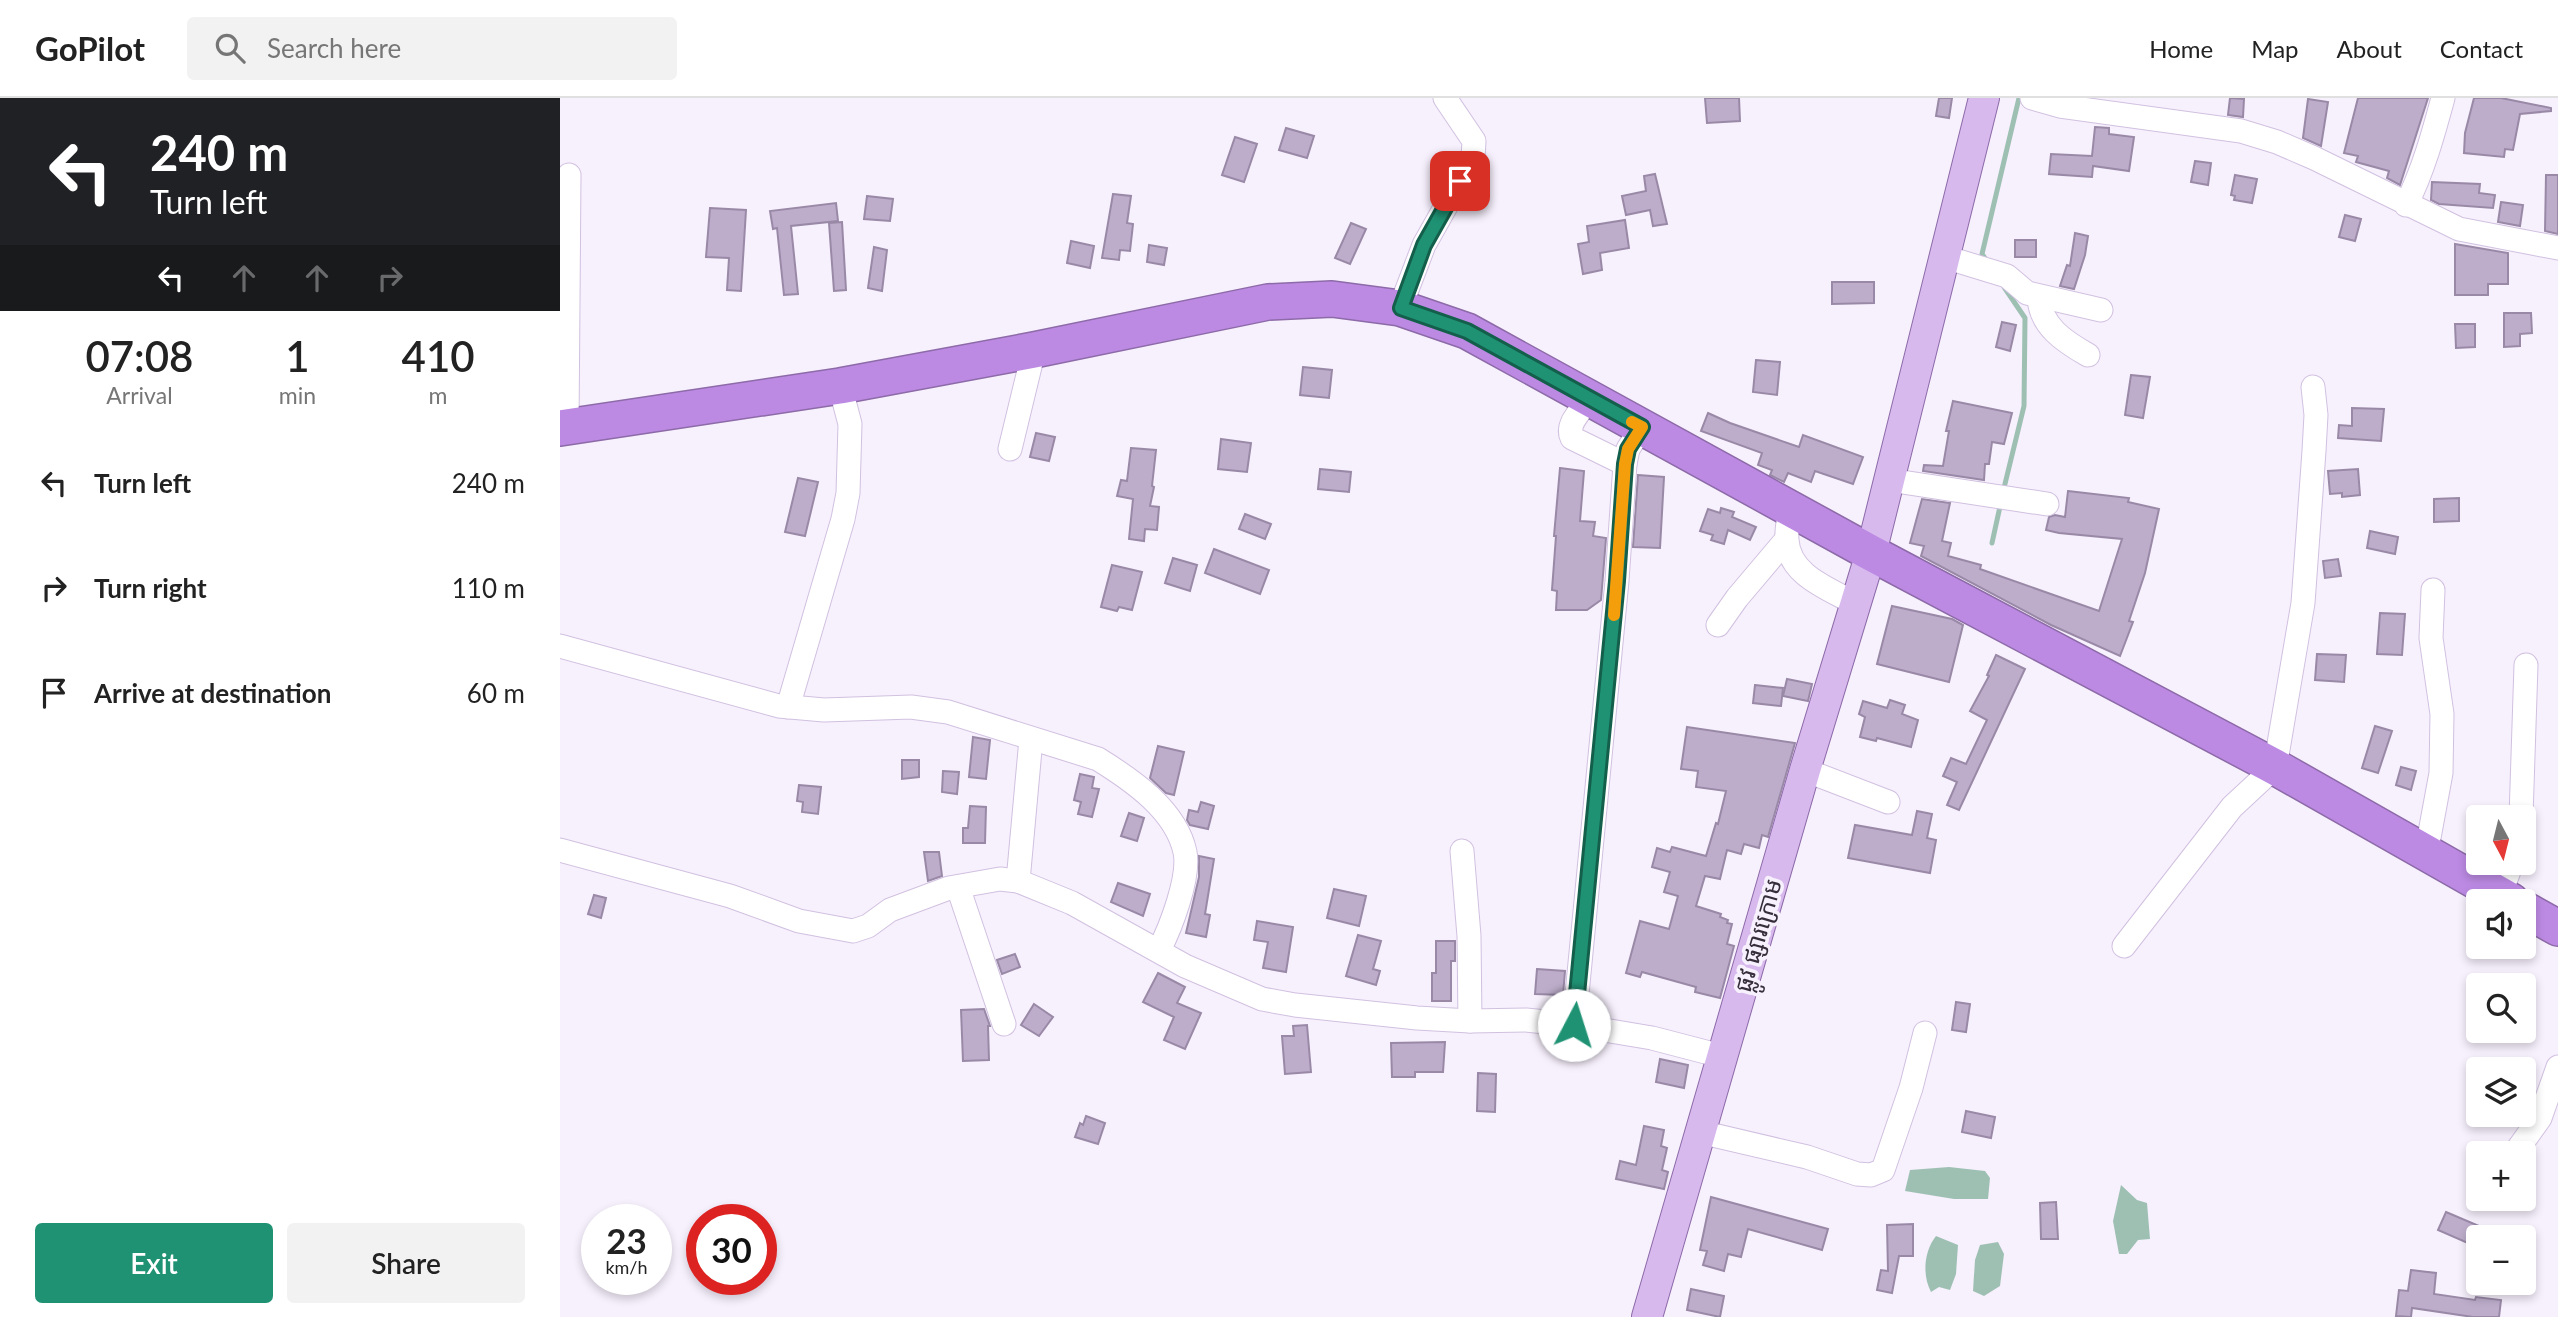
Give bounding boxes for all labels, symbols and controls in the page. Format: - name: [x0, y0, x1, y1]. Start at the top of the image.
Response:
- search box: [187, 17, 677, 80]
- text: GoPilot: [35, 28, 145, 68]
- icon: search: [211, 29, 249, 67]
- text: Search here: [267, 32, 401, 64]
- text: Home: [2149, 34, 2213, 63]
- text: Map: [2251, 34, 2299, 63]
- text: About: [2337, 34, 2402, 63]
- text: Contact: [2440, 34, 2523, 63]
- text: 240 m: [150, 123, 288, 181]
- icon: left: [35, 126, 126, 217]
- pin: [1430, 151, 1490, 211]
- icon: arrive: [1441, 162, 1479, 200]
- text: Turn left: [150, 182, 267, 221]
- icon: left: [152, 259, 190, 297]
- icon: ahead: [225, 259, 263, 297]
- icon: ahead: [298, 259, 336, 297]
- icon: right: [371, 259, 409, 297]
- text: 07:08: [85, 331, 193, 381]
- text: 1: [285, 331, 310, 381]
- text: 410: [402, 331, 475, 381]
- text: Arrival: [106, 381, 173, 409]
- text: min: [279, 381, 316, 409]
- text: m: [429, 381, 448, 409]
- icon: left: [35, 464, 73, 502]
- text: Turn left: [94, 467, 191, 499]
- text: 240 m: [452, 467, 525, 499]
- icon: right: [35, 569, 73, 607]
- text: Turn right: [94, 572, 207, 604]
- text: 110 m: [452, 572, 525, 604]
- icon: arrive: [35, 674, 73, 712]
- text: Arrive at destination: [94, 677, 331, 709]
- text: 60 m: [467, 677, 525, 709]
- north arrow: [2466, 805, 2536, 875]
- map controls: [2466, 805, 2536, 1295]
- street label: ផ្លូវ ផ្សារក្រោម: [1727, 875, 1796, 998]
- button: sound: [2466, 889, 2536, 959]
- button: search: [2466, 973, 2536, 1043]
- position arrow: [1537, 988, 1611, 1062]
- button: layers: [2466, 1057, 2536, 1127]
- button: +: [2466, 1141, 2536, 1211]
- speed limit sign: 30: [686, 1204, 777, 1295]
- text: 23: [606, 1219, 647, 1261]
- button: Exit: [35, 1223, 273, 1303]
- button: Share: [287, 1223, 525, 1303]
- button: −: [2466, 1225, 2536, 1295]
- text: km/h: [605, 1256, 648, 1278]

